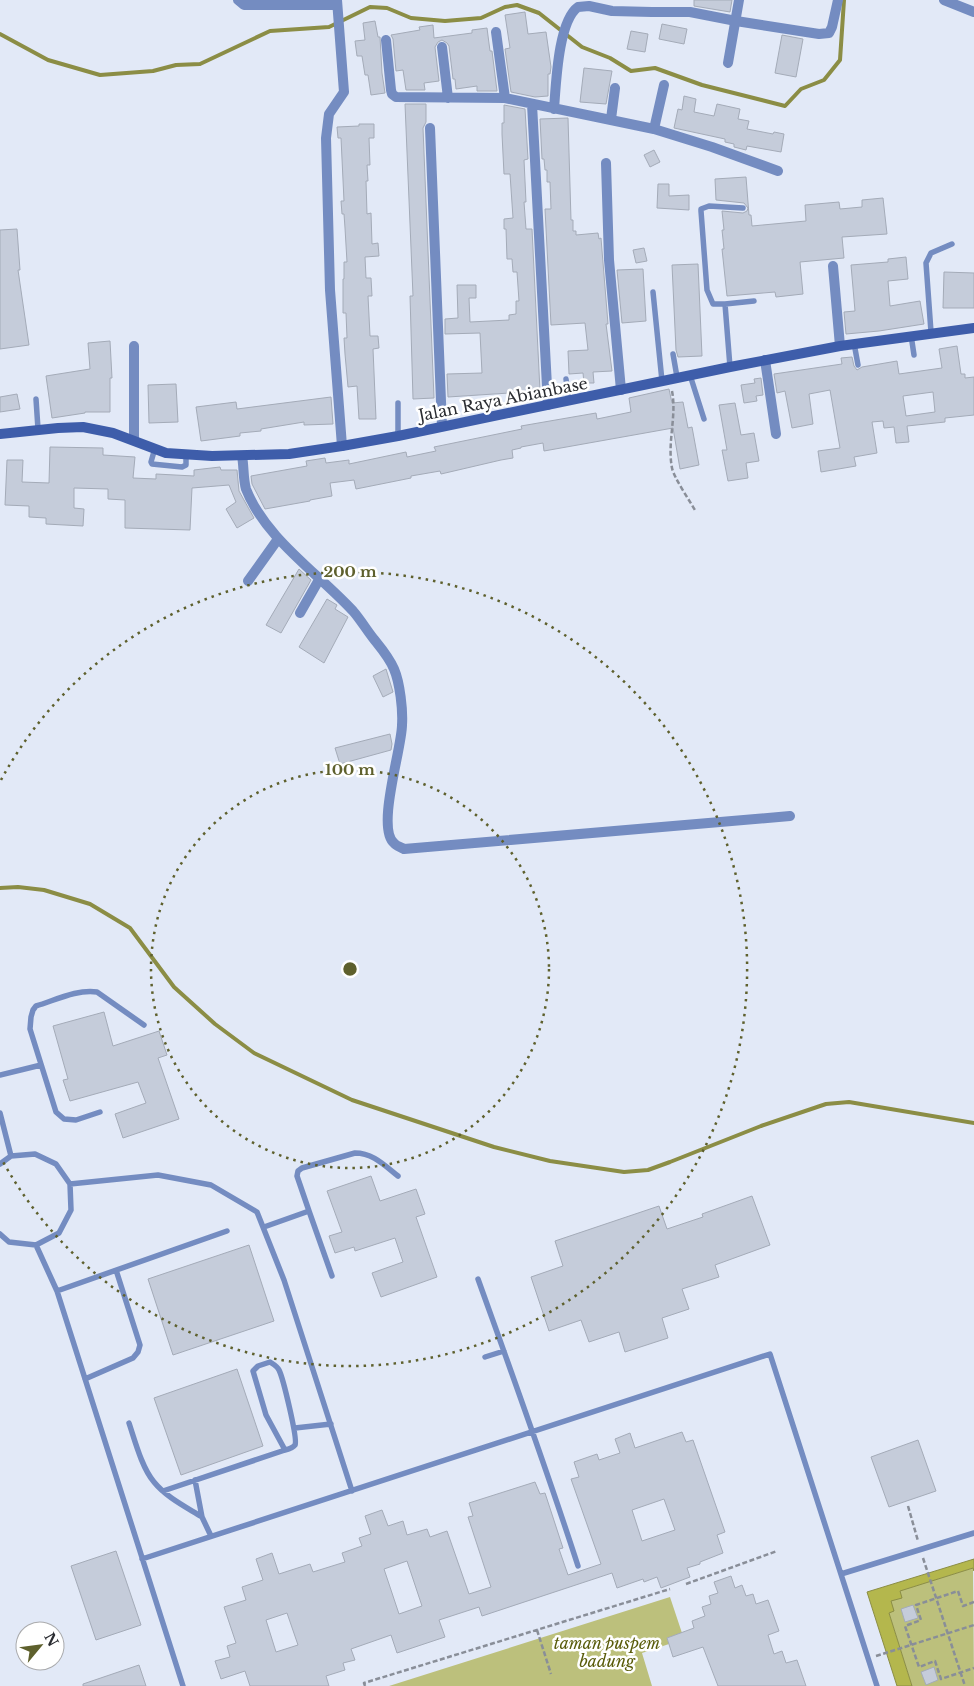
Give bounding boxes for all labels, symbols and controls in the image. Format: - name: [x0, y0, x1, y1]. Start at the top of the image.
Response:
- street label: Jalan Raya Abianbase: [415, 373, 589, 426]
- text: 200 m: [324, 562, 377, 581]
- text: 100 m: [325, 760, 375, 779]
- centre of rings: [341, 960, 359, 978]
- north arrow: [15, 1621, 65, 1671]
- text: N: [40, 1630, 62, 1650]
- park label: taman puspem badung: [554, 1633, 660, 1671]

